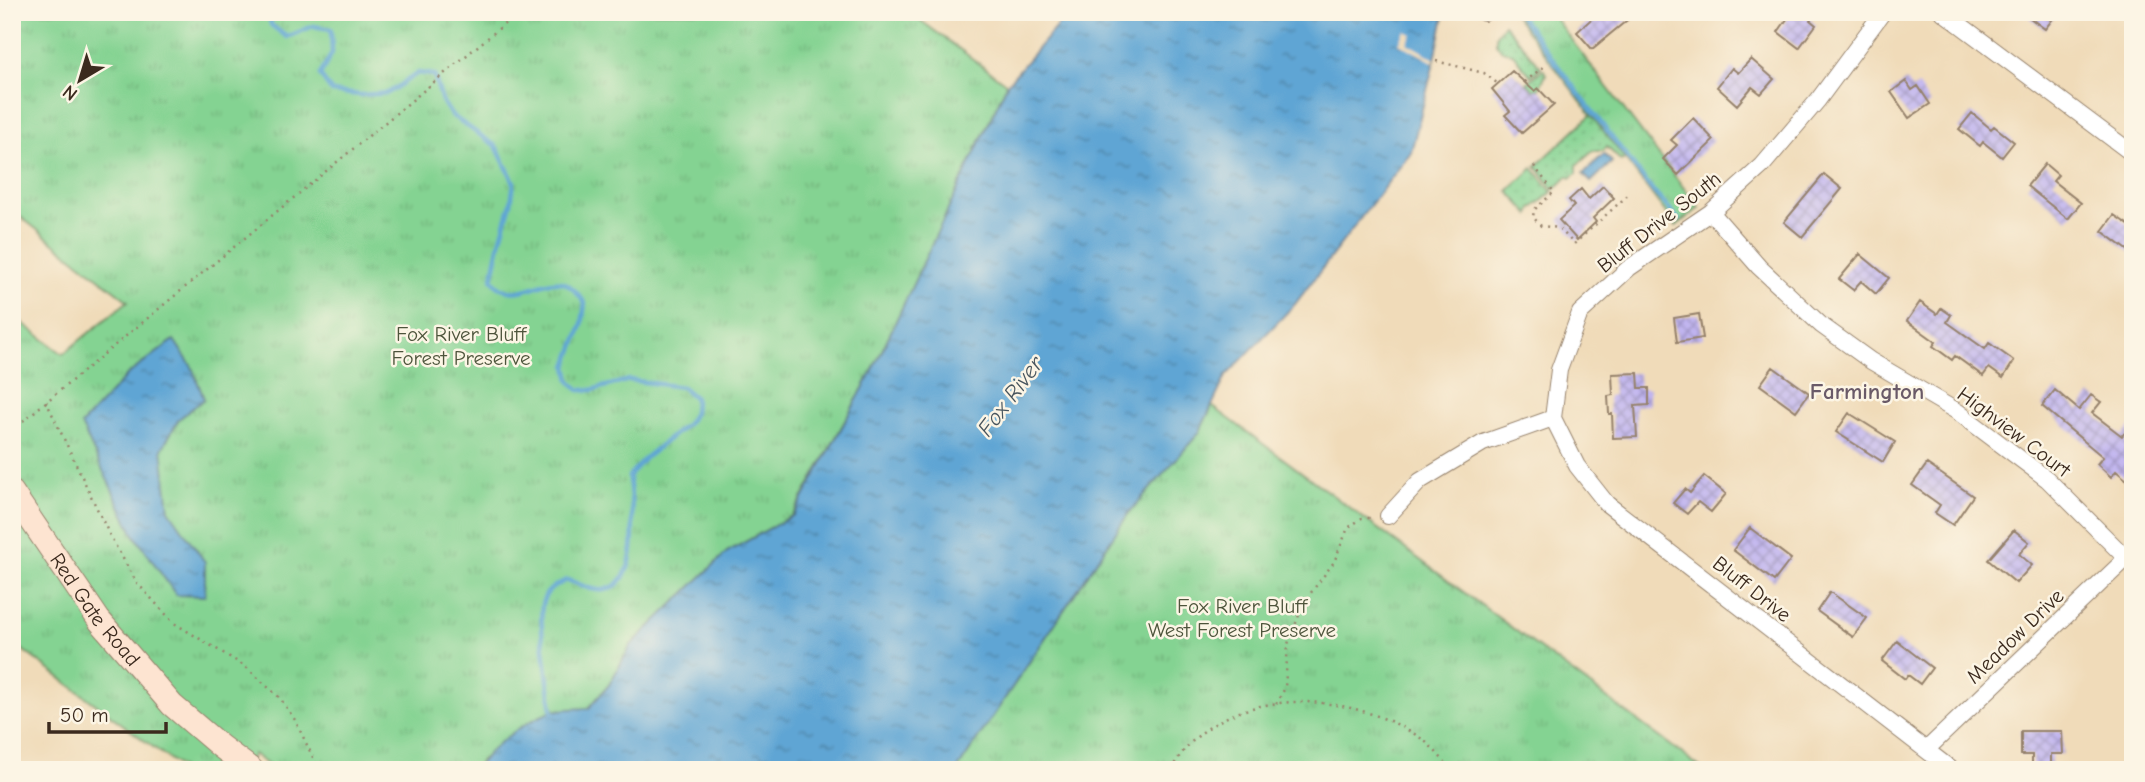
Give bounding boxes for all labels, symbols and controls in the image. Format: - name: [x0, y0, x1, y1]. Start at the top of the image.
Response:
- north arrow: [46, 46, 116, 116]
- text: N: [58, 80, 82, 105]
- street label: Bluff Drive South: [1593, 166, 1725, 278]
- park label: Fox River Bluff Forest Preserve: [392, 322, 530, 370]
- water label: Fox River: [972, 350, 1050, 441]
- district label: Farmington: [1810, 378, 1924, 405]
- street label: Highview Court: [1953, 382, 2076, 483]
- street label: Red Gate Road: [45, 548, 145, 671]
- street label: Bluff Drive: [1708, 551, 1796, 627]
- street label: Meadow Drive: [1961, 584, 2069, 688]
- park label: Fox River Bluff West Forest Preserve: [1148, 594, 1336, 642]
- scale bar: [49, 691, 166, 735]
- text: 50 m: [60, 703, 109, 727]

